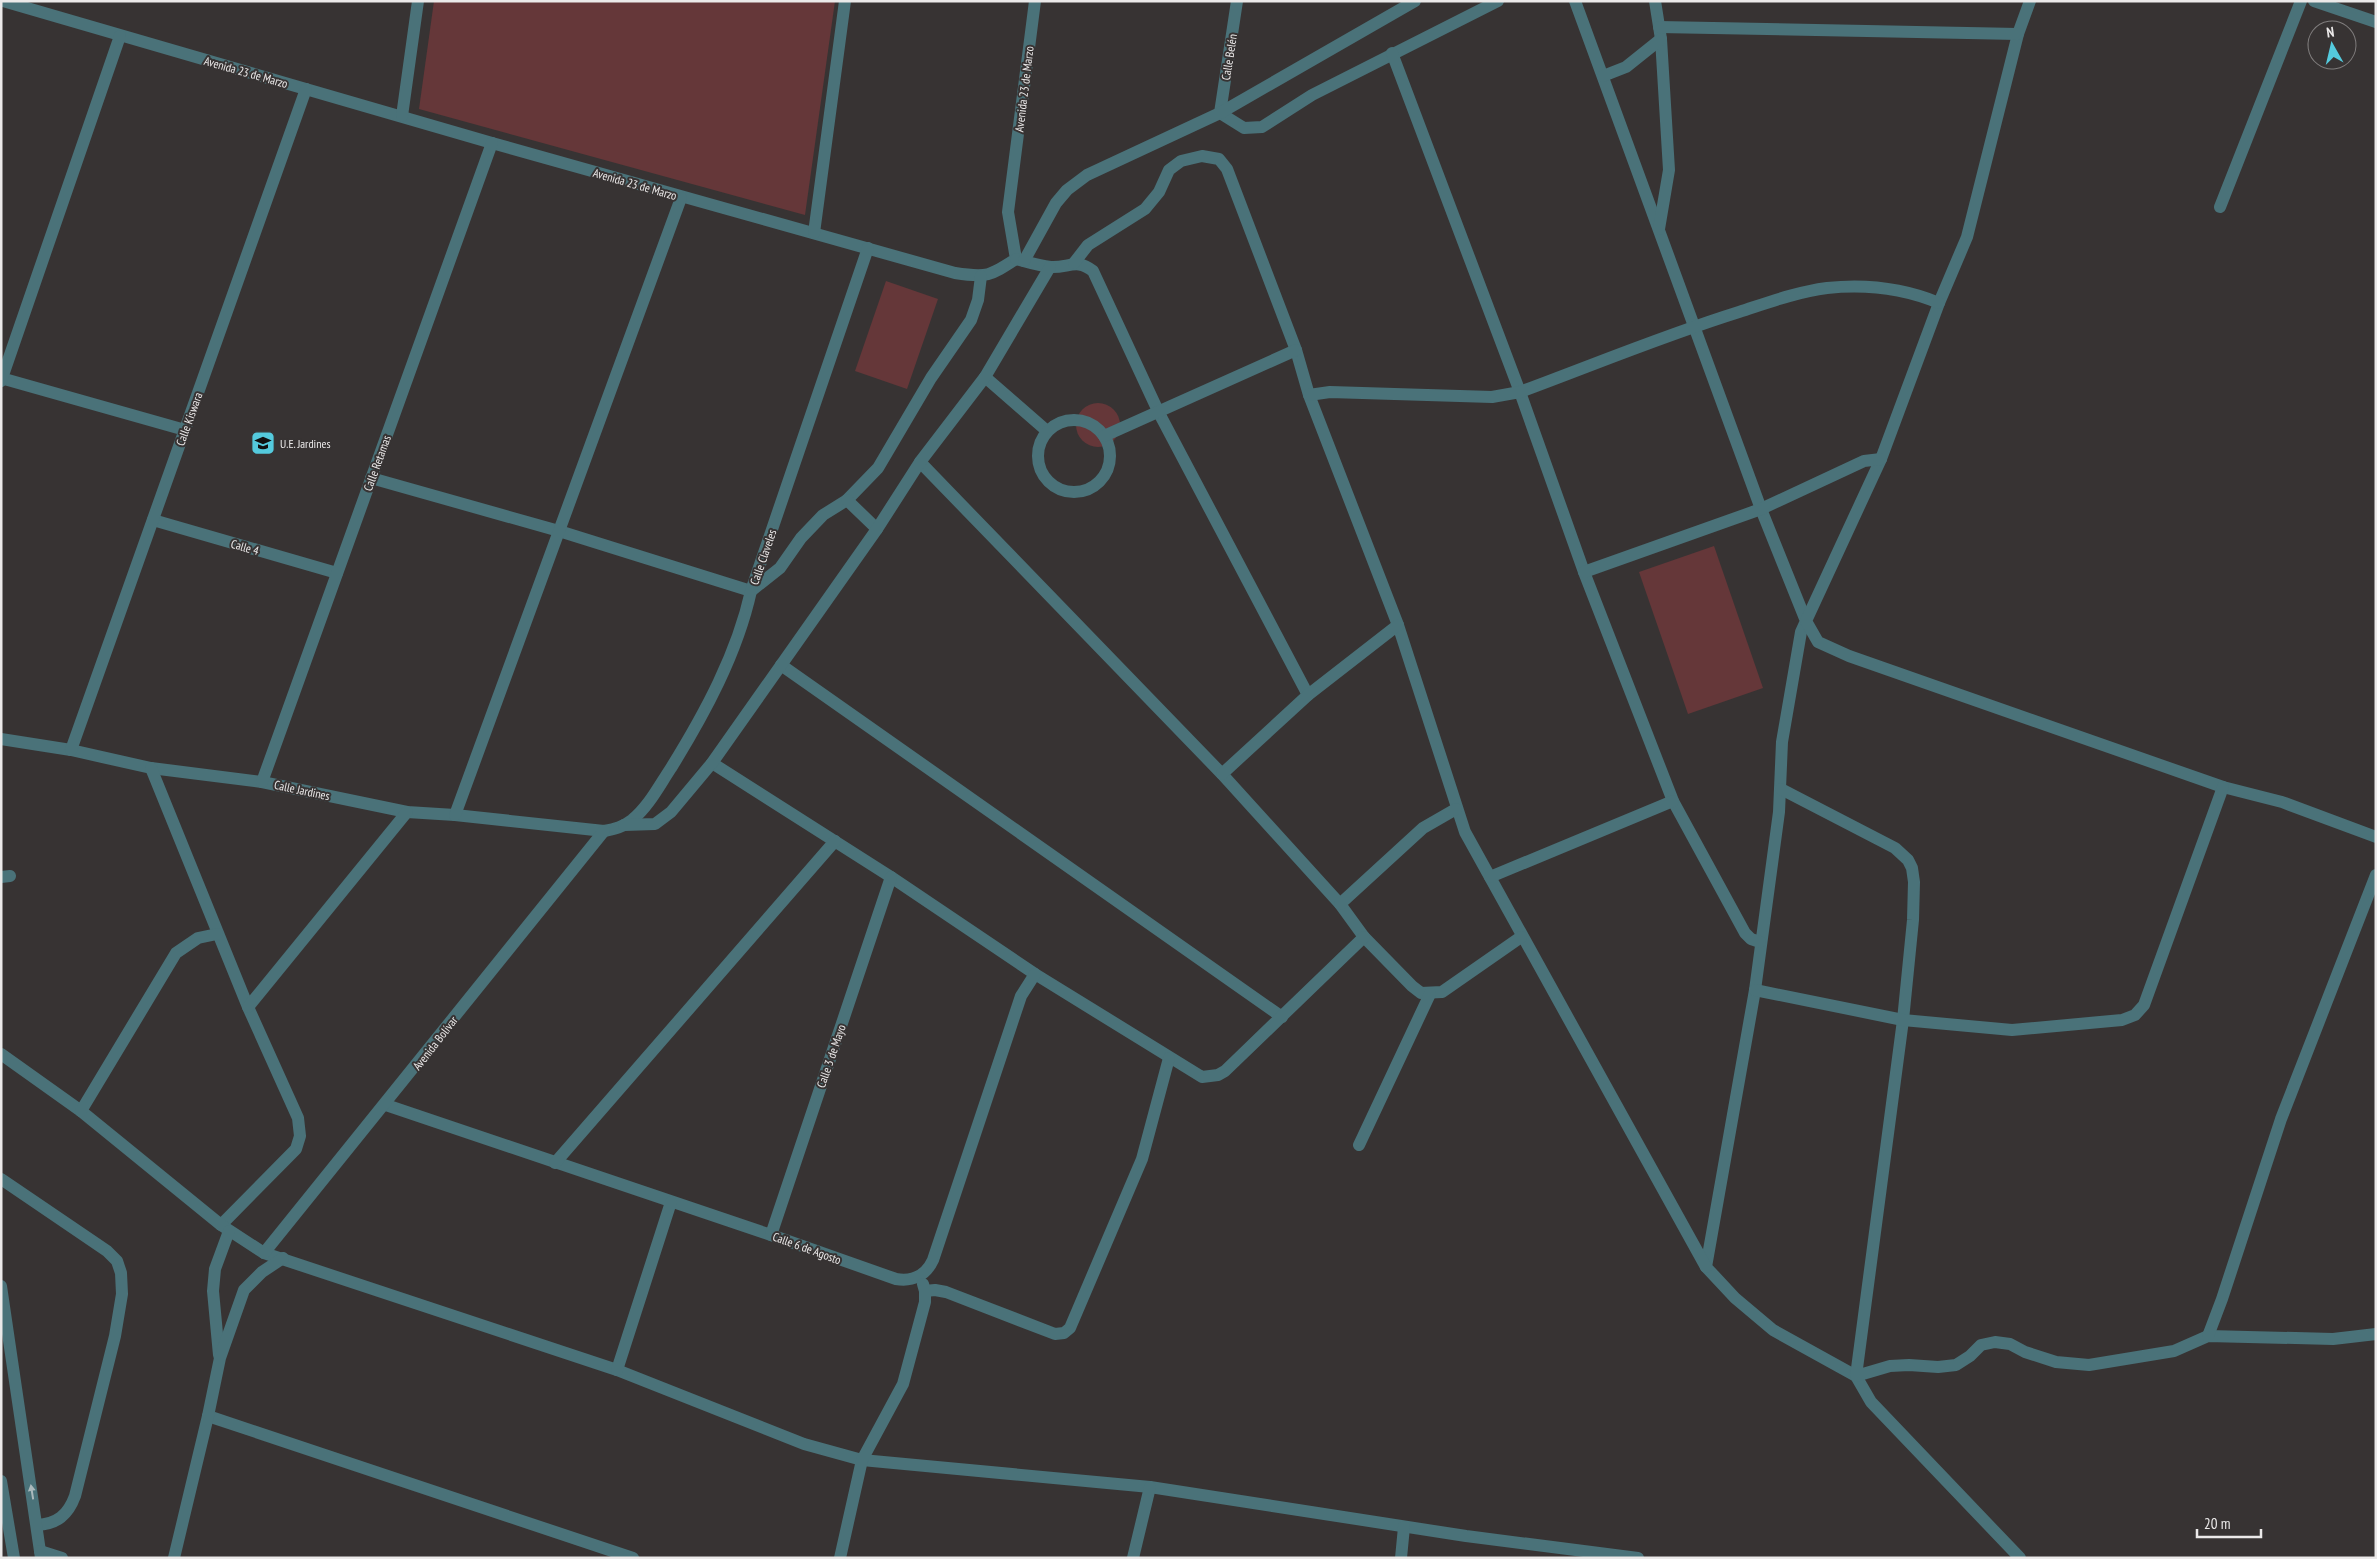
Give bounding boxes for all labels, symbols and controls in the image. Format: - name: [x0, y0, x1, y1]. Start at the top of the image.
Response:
- north arrow: [2307, 20, 2357, 70]
- text: N: [2325, 23, 2335, 42]
- street label: Calle Belén: [1218, 33, 1240, 81]
- street label: Avenida 23 de Marzo: [1011, 45, 1037, 133]
- street label: Avenida 23 de Marzo: [202, 53, 290, 91]
- street label: Avenida 23 de Marzo: [591, 165, 679, 203]
- street label: Calle Kiswara: [172, 390, 206, 448]
- school or university icon: U.E. Jardines: [250, 430, 276, 456]
- street label: Calle Retamas: [360, 433, 394, 493]
- place label: U.E. Jardines: [280, 436, 330, 451]
- street label: Calle Claveles: [747, 527, 779, 587]
- street label: Calle 4: [229, 536, 261, 558]
- street label: Calle Jardines: [273, 777, 331, 803]
- street label: Avenida Bolívar: [409, 1012, 461, 1073]
- street label: Calle 3 de Mayo: [813, 1022, 849, 1090]
- street label: Calle 6 de Agosto: [771, 1229, 843, 1267]
- one-way arrow: [28, 1484, 36, 1500]
- scale bar: [2197, 1506, 2261, 1538]
- text: 20 m: [2204, 1514, 2230, 1533]

